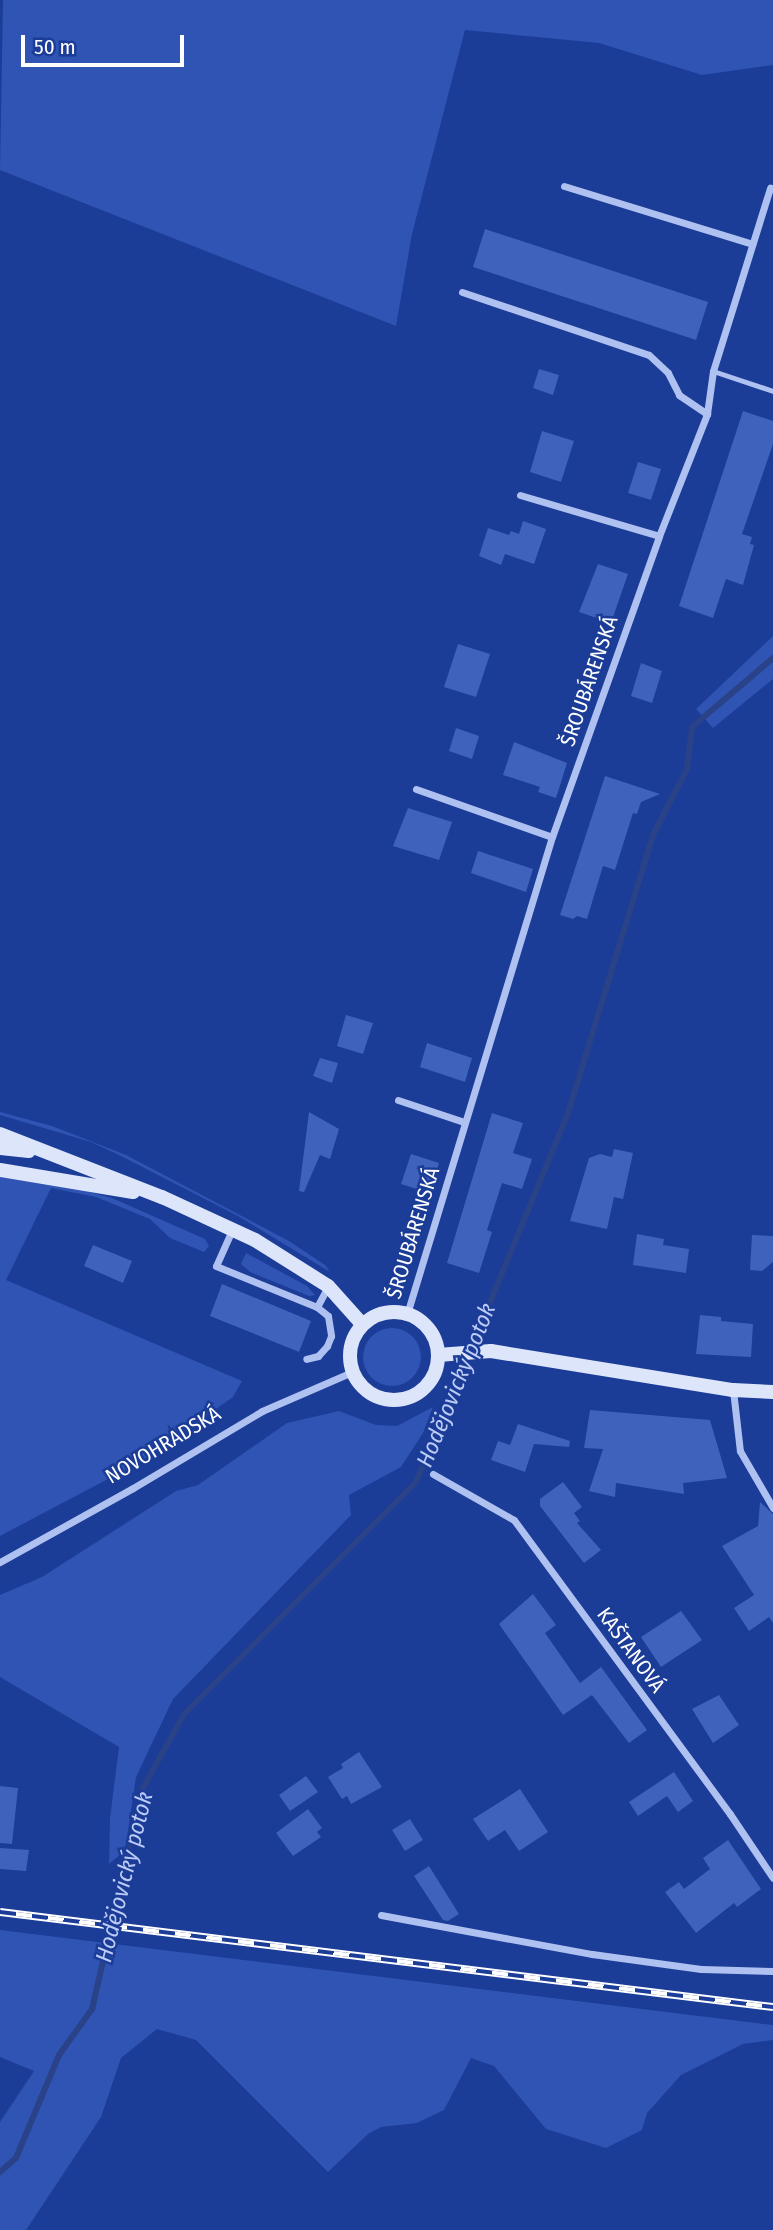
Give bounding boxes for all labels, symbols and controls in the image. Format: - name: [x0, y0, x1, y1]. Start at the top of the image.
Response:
- scale bar: [24, 21, 187, 65]
- text: 50 m: [34, 34, 76, 60]
- street label: ŠROUBÁRENSKÁ: [555, 612, 623, 750]
- street label: ŠROUBÁRENSKÁ: [381, 1164, 445, 1302]
- water label: Hodějovický potok: [411, 1299, 501, 1471]
- street label: NOVOHRADSKÁ: [101, 1401, 225, 1489]
- street label: KAŠTANOVÁ: [592, 1603, 670, 1697]
- water label: Hodějovický potok: [90, 1789, 158, 1965]

